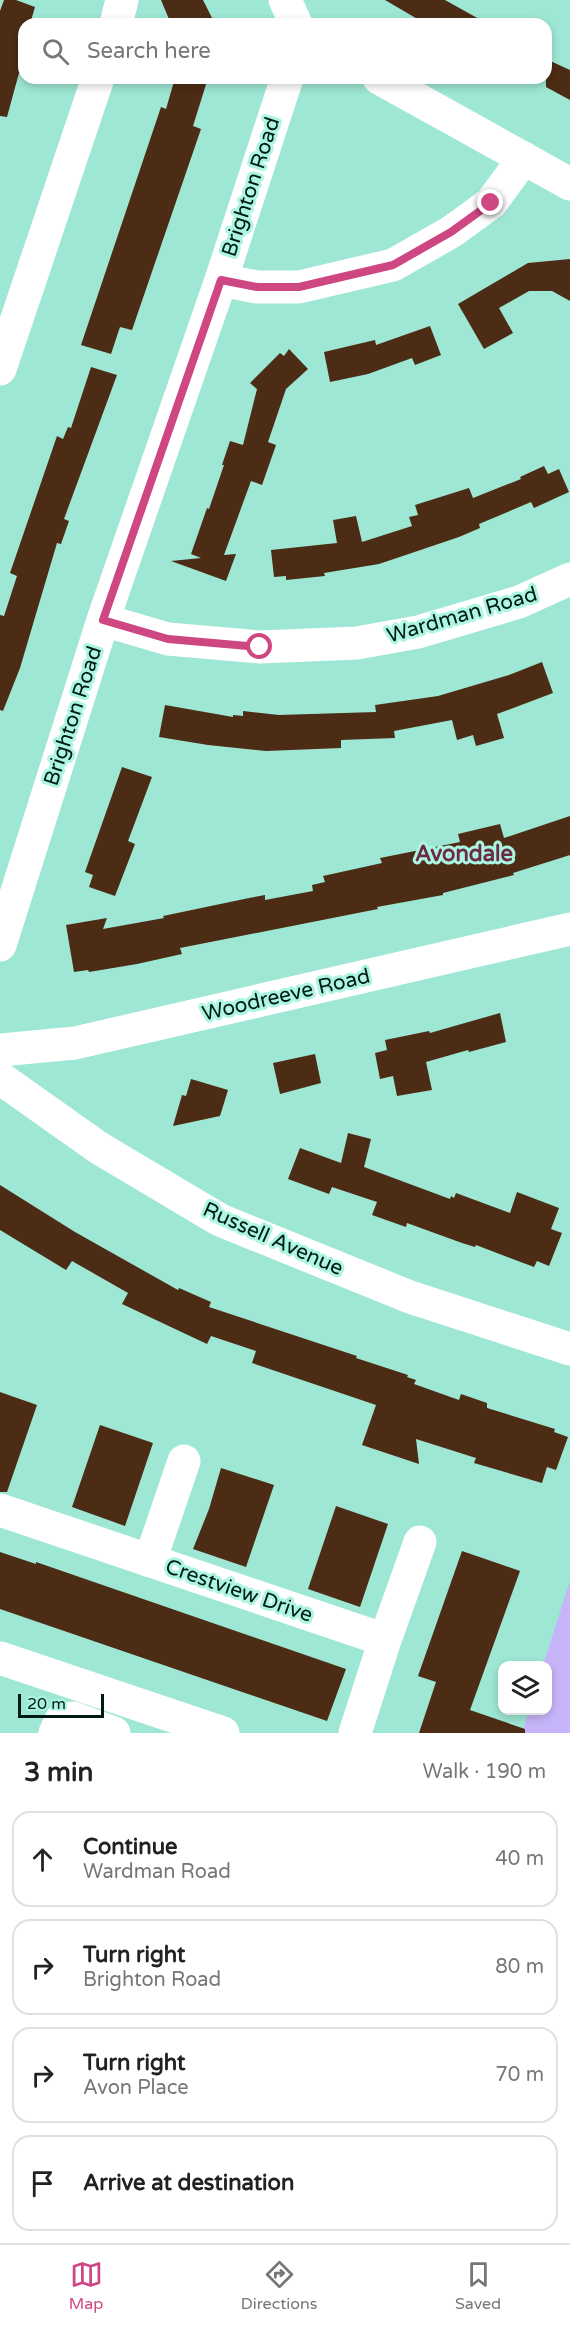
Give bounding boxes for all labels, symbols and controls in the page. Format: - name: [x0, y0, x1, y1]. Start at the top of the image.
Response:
- search box: [18, 18, 552, 84]
- icon: search: [39, 35, 72, 68]
- text: Search here: [87, 38, 211, 64]
- street label: Brighton Road: [217, 114, 285, 260]
- route end: [477, 189, 503, 215]
- street label: Wardman Road: [384, 582, 540, 648]
- route start: [246, 633, 272, 659]
- street label: Brighton Road: [39, 643, 107, 789]
- district label: Avondale: [415, 841, 513, 867]
- street label: Woodreeve Road: [200, 964, 372, 1026]
- street label: Russell Avenue: [199, 1197, 347, 1281]
- street label: Crestview Drive: [162, 1554, 316, 1628]
- map controls: [498, 1661, 552, 1715]
- button: layers: [498, 1661, 552, 1715]
- scale bar: [18, 1691, 104, 1718]
- text: 20 m: [27, 1694, 66, 1714]
- text: 3 min: [24, 1757, 93, 1788]
- text: Walk · 190 m: [423, 1760, 546, 1784]
- text: Continue: [83, 1834, 178, 1860]
- icon: ahead: [26, 1843, 59, 1876]
- text: 40 m: [495, 1847, 544, 1871]
- text: Wardman Road: [83, 1860, 231, 1884]
- text: Turn right: [83, 1942, 185, 1968]
- icon: right: [26, 1951, 59, 1984]
- text: 80 m: [495, 1955, 544, 1979]
- text: Brighton Road: [83, 1968, 221, 1992]
- text: Turn right: [83, 2050, 185, 2076]
- icon: right: [26, 2059, 59, 2092]
- text: 70 m: [495, 2063, 544, 2087]
- text: Avon Place: [83, 2076, 189, 2100]
- icon: arrive: [26, 2167, 59, 2200]
- text: Arrive at destination: [83, 2170, 294, 2196]
- tab: Map: [69, 2258, 103, 2314]
- tab: Directions: [241, 2258, 317, 2314]
- tab: Saved: [455, 2258, 501, 2314]

